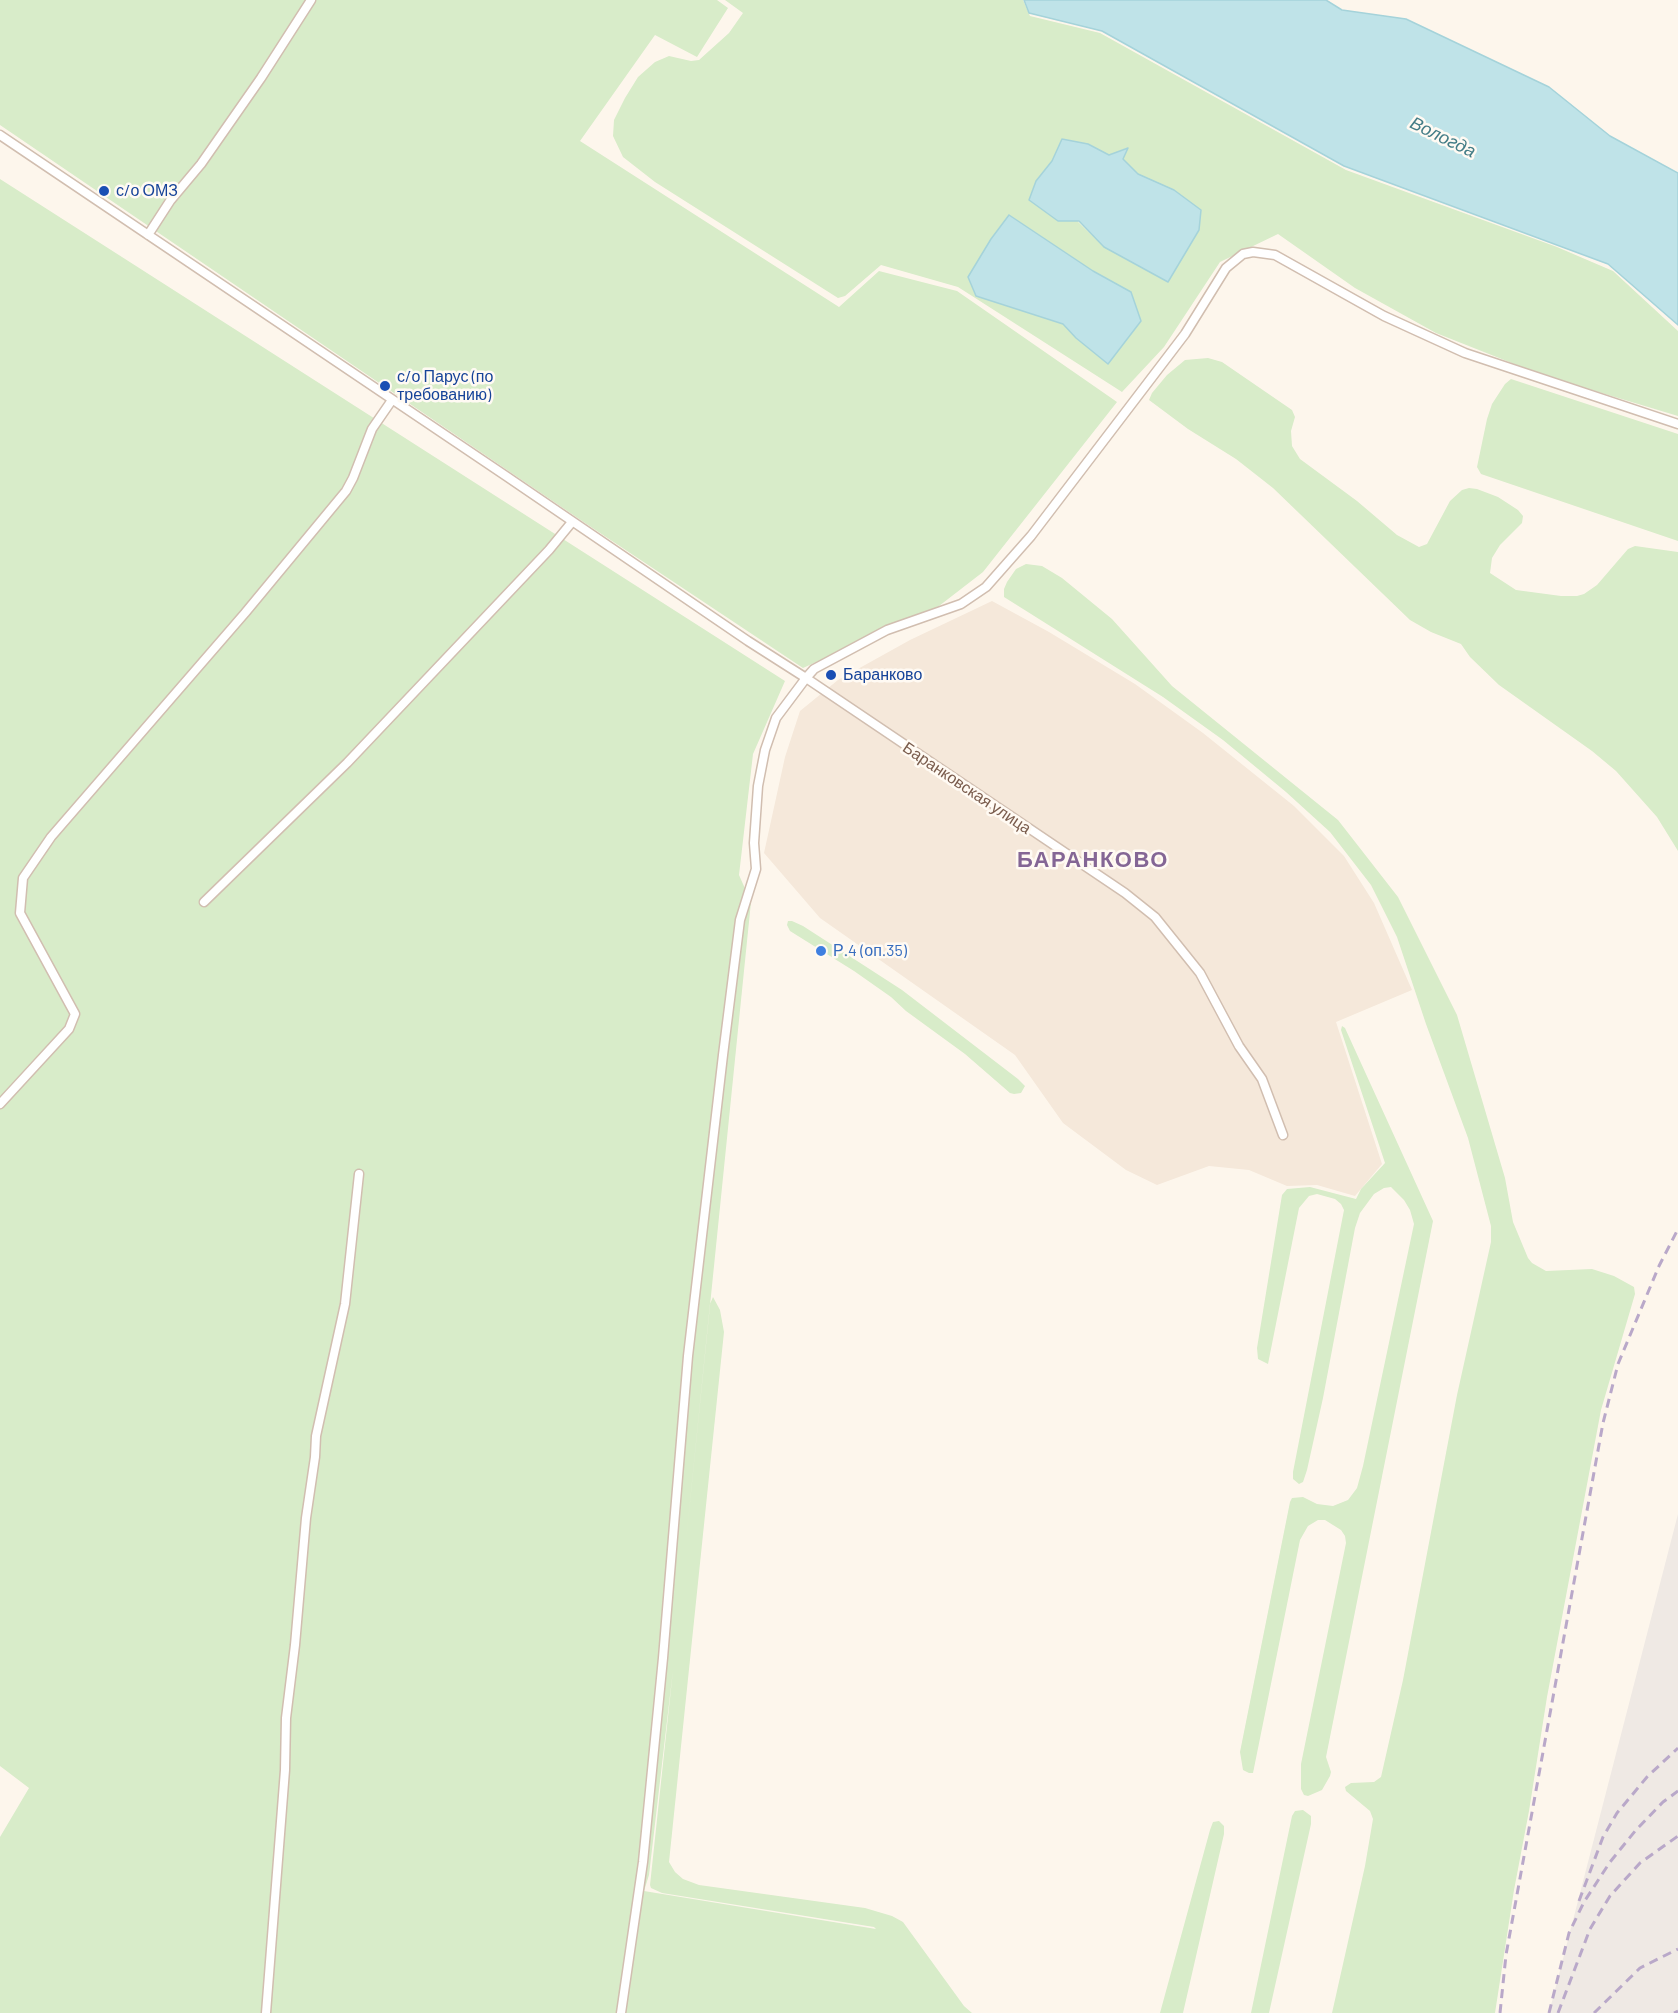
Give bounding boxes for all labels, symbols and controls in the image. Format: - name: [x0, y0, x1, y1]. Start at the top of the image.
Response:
- water label: Вологда: [1407, 112, 1479, 162]
- place label: с/о ОМЗ: [116, 181, 178, 201]
- marker: с/о ОМЗ: [97, 184, 111, 198]
- place label: с/о Парус (по требованию): [397, 367, 493, 405]
- marker: с/о Парус (по требованию): [378, 379, 392, 393]
- place label: Баранково: [843, 665, 922, 685]
- marker: Баранково: [824, 668, 838, 682]
- street label: Баранковская улица: [899, 738, 1035, 838]
- district label: БАРАНКОВО: [1017, 847, 1169, 873]
- place label: Р.4 (оп.35): [833, 941, 907, 961]
- marker: Р.4 (оп.35): [814, 944, 828, 958]

